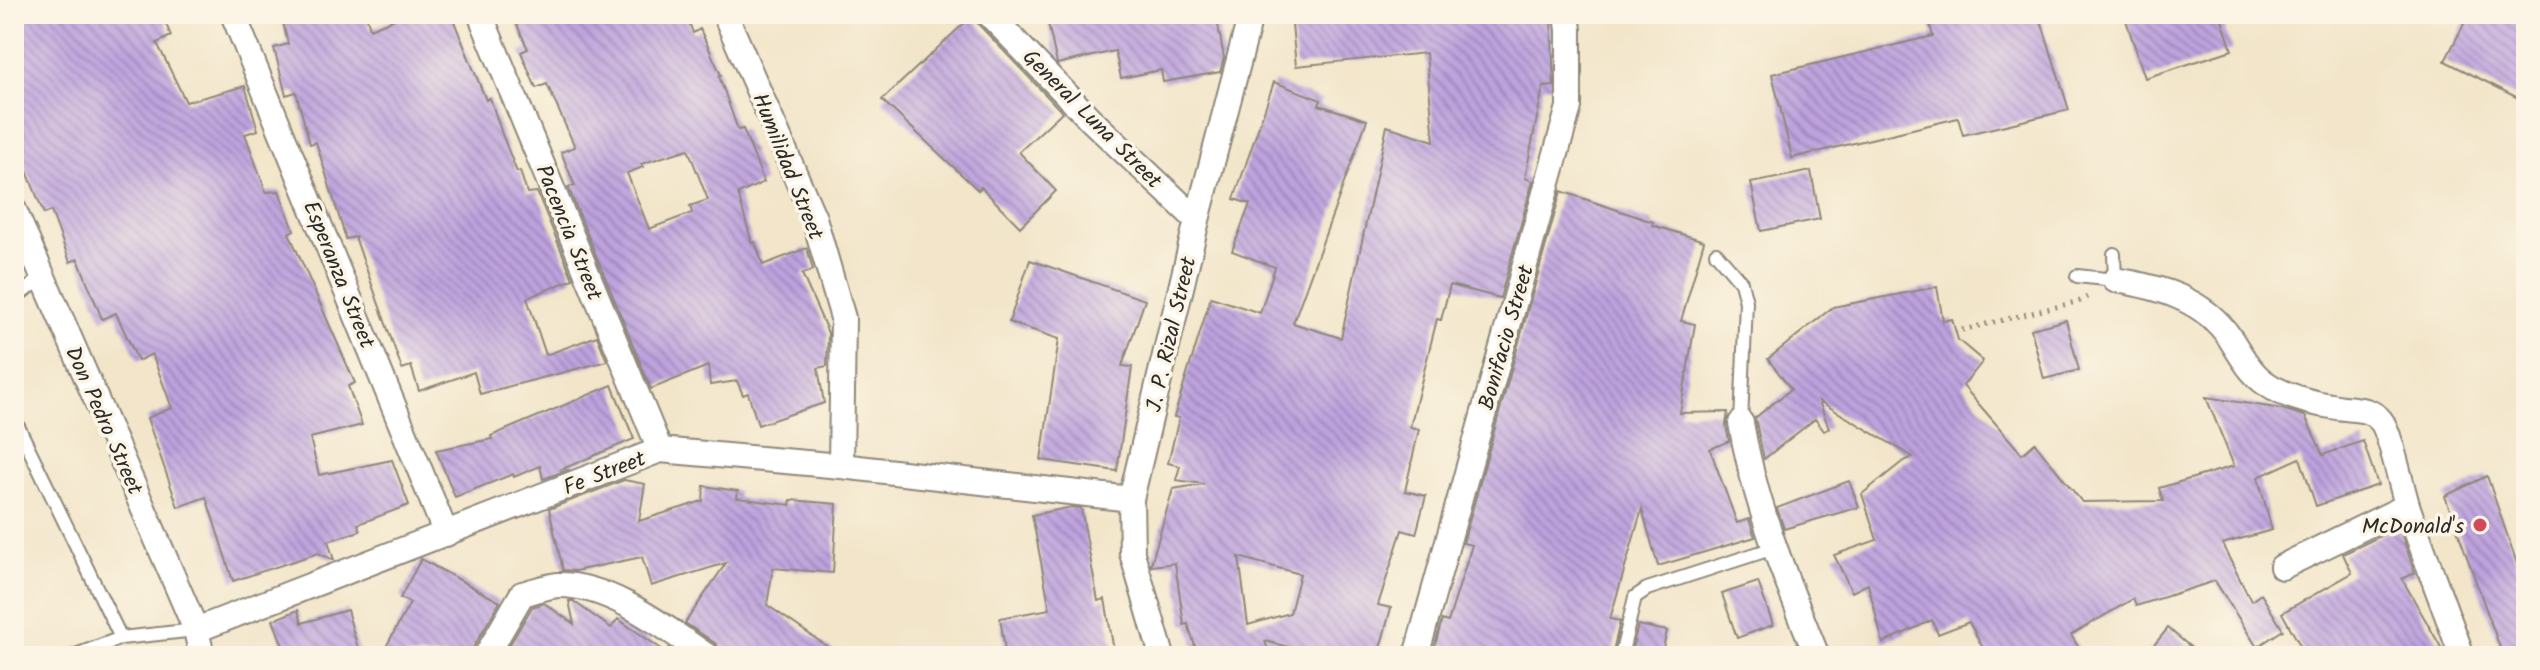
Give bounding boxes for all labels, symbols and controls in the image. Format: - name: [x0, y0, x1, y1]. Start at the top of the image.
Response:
- street label: General Luna Street: [1013, 42, 1170, 198]
- street label: Humilidad Street: [741, 88, 832, 246]
- street label: Pacencia Street: [525, 160, 611, 307]
- street label: Esperanza Street: [292, 196, 383, 355]
- street label: J. P. Rizal Street: [1138, 253, 1207, 416]
- street label: Bonifacio Street: [1470, 261, 1545, 414]
- street label: Don Pedro Street: [54, 341, 151, 501]
- street label: Fe Street: [558, 442, 652, 506]
- place label: McDonald's: [2362, 510, 2465, 545]
- marker: McDonald's: [2471, 516, 2489, 534]

